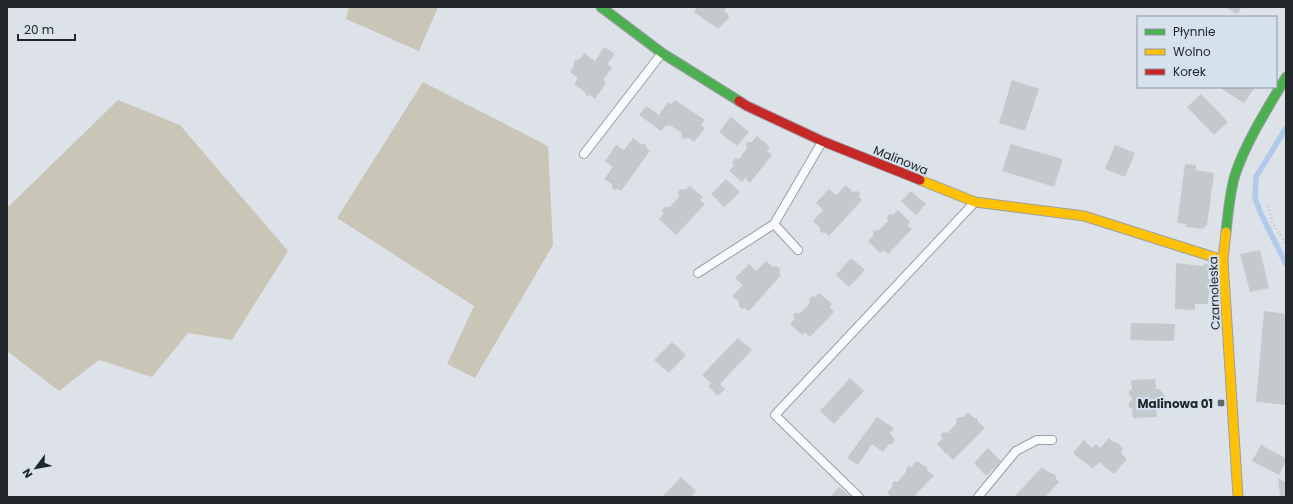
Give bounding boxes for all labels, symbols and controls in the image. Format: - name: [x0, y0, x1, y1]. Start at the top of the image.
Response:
- scale bar: [18, 16, 75, 42]
- legend: [1137, 16, 1277, 88]
- text: 20 m: [24, 21, 54, 38]
- text: Płynnie: [1173, 23, 1215, 40]
- text: Wolno: [1173, 43, 1211, 60]
- text: Korek: [1173, 63, 1207, 80]
- street label: Malinowa: [871, 141, 931, 179]
- street label: Czarnoleska: [1204, 256, 1224, 330]
- place label: Malinowa 01: [1138, 395, 1213, 412]
- marker: Malinowa 01: [1216, 398, 1226, 408]
- north arrow: [16, 448, 56, 488]
- text: N: [19, 466, 36, 481]

